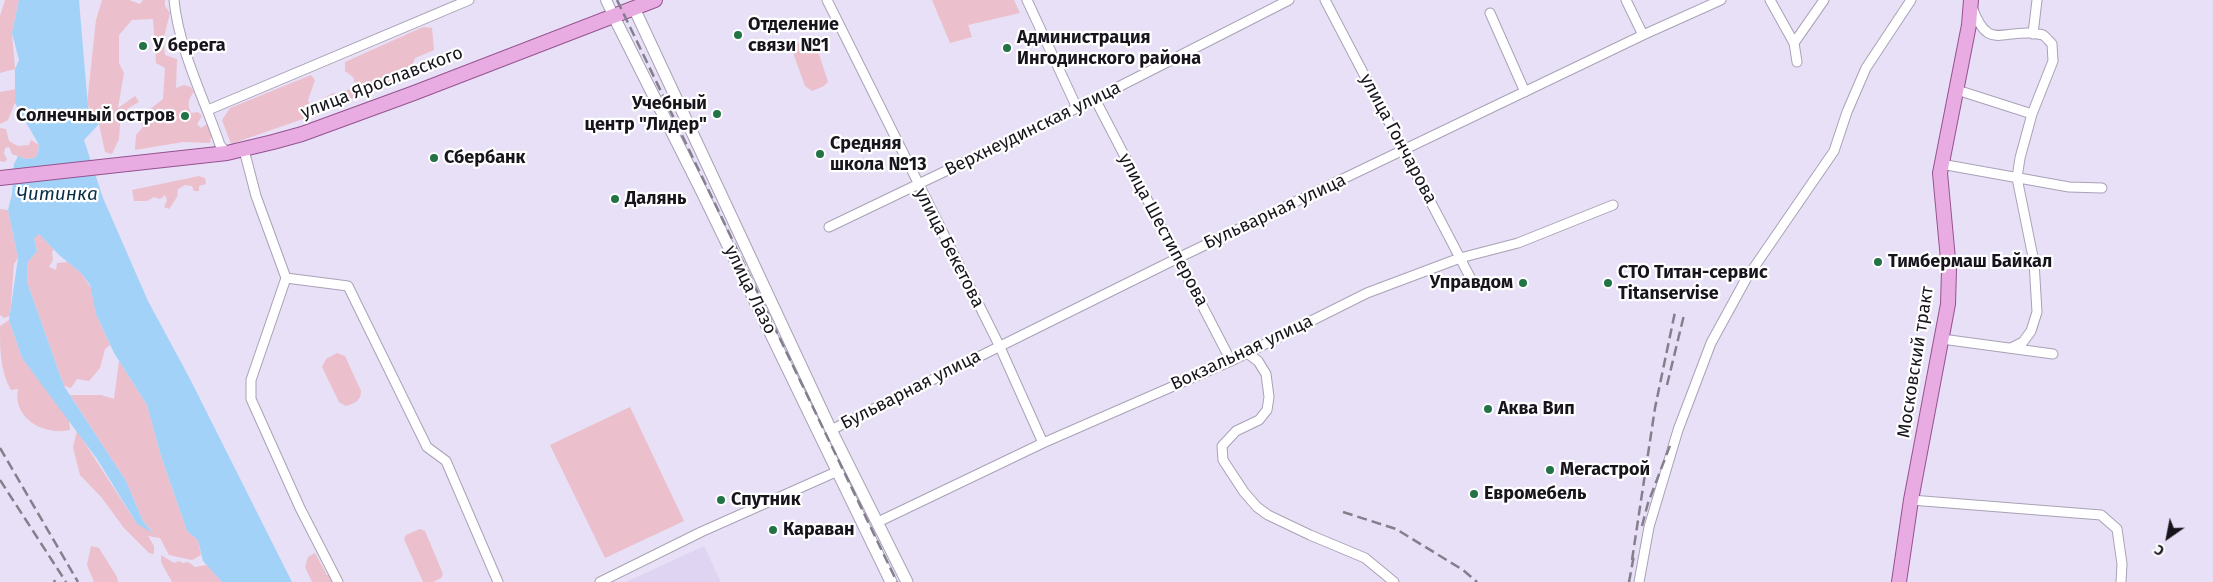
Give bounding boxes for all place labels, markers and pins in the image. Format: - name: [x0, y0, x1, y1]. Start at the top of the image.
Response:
- place label: Отделение связи №1: [748, 14, 839, 56]
- place label: Администрация Ингодинского района: [1017, 27, 1201, 70]
- marker: Отделение связи №1: [732, 29, 744, 41]
- place label: У берега: [153, 35, 226, 57]
- marker: У берега: [137, 40, 149, 52]
- marker: Администрация Ингодинского района: [1001, 42, 1013, 54]
- place label: Учебный центр "Лидер": [584, 93, 707, 136]
- place label: Солнечный остров: [16, 105, 175, 127]
- marker: Учебный центр "Лидер": [711, 108, 723, 120]
- marker: Солнечный остров: [179, 110, 191, 122]
- place label: Средняя школа №13: [830, 133, 927, 176]
- place label: Сбербанк: [444, 147, 525, 169]
- marker: Средняя школа №13: [814, 148, 826, 160]
- marker: Сбербанк: [428, 152, 440, 164]
- place label: Далянь: [625, 188, 686, 210]
- marker: Далянь: [609, 193, 621, 205]
- place label: Тимбермаш Байкал: [1888, 251, 2052, 273]
- marker: Тимбермаш Байкал: [1872, 256, 1884, 268]
- place label: СТО Титан-сервис Titanservise: [1618, 262, 1768, 304]
- place label: Управдом: [1430, 272, 1513, 294]
- marker: Управдом: [1517, 277, 1529, 289]
- marker: СТО Титан-сервис Titanservise: [1602, 277, 1614, 289]
- place label: Аква Вип: [1498, 398, 1575, 420]
- marker: Аква Вип: [1482, 403, 1494, 415]
- place label: Мегастрой: [1560, 459, 1650, 481]
- marker: Мегастрой: [1544, 464, 1556, 476]
- place label: Евромебель: [1484, 483, 1586, 505]
- marker: Евромебель: [1468, 488, 1480, 500]
- place label: Спутник: [731, 489, 800, 511]
- marker: Спутник: [715, 494, 727, 506]
- place label: Караван: [783, 519, 855, 541]
- marker: Караван: [767, 524, 779, 536]

